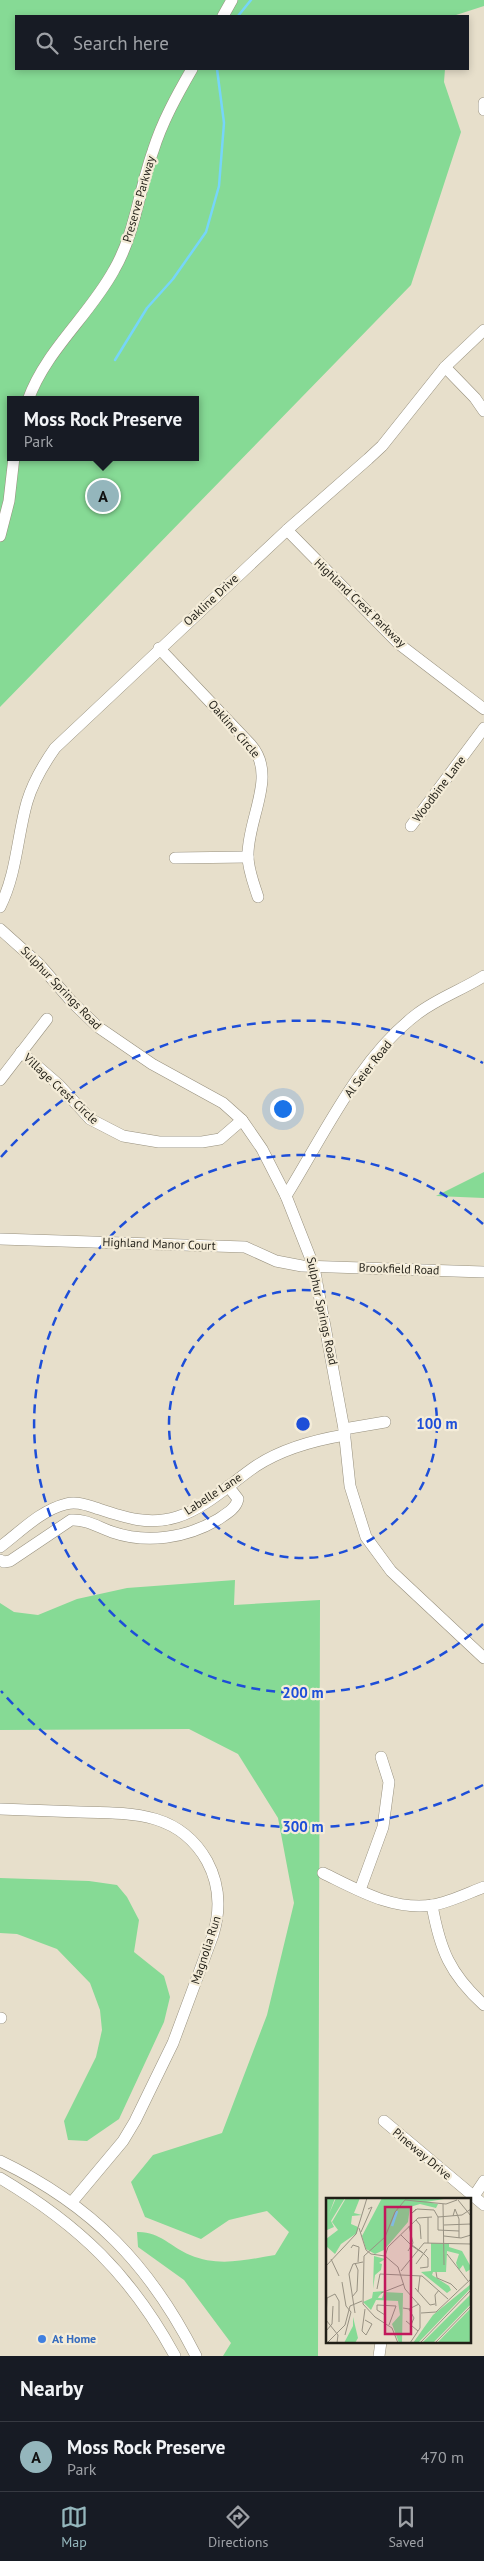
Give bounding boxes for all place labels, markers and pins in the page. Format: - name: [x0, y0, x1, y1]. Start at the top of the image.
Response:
- pin: A: [87, 477, 119, 515]
- centre of rings: [294, 1415, 312, 1433]
- place label: At Home: [52, 2331, 96, 2346]
- marker: At Home: [36, 2333, 48, 2345]

